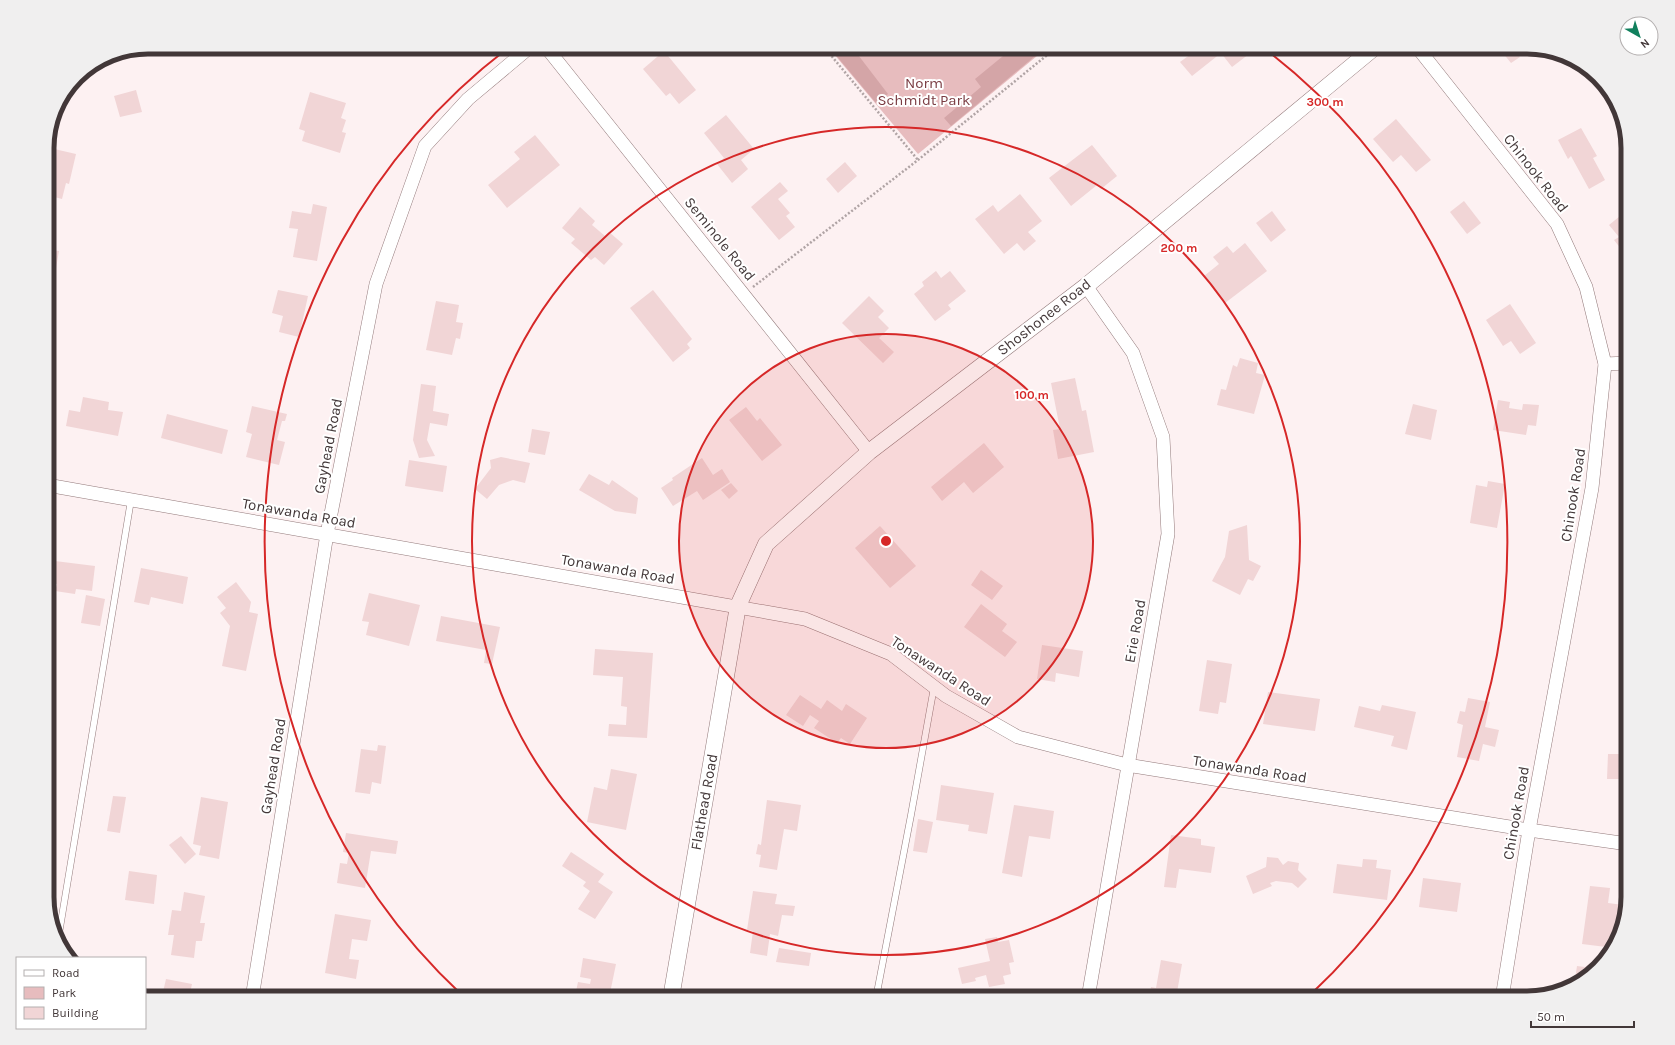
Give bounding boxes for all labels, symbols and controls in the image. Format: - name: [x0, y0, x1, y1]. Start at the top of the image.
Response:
- north arrow: [1619, 16, 1659, 56]
- text: N: [1638, 36, 1652, 51]
- park label: Norm Schmidt Park: [878, 74, 970, 109]
- text: 300 m: [1306, 95, 1344, 109]
- street label: Chinook Road: [1500, 130, 1572, 216]
- street label: Seminole Road: [681, 193, 759, 285]
- text: 200 m: [1161, 241, 1197, 255]
- street label: Shoshonee Road: [994, 275, 1094, 359]
- text: 100 m: [1015, 388, 1049, 402]
- street label: Gayhead Road: [310, 397, 346, 495]
- street label: Chinook Road: [1557, 447, 1589, 543]
- street label: Tonawanda Road: [241, 494, 357, 532]
- centre of rings: [879, 534, 893, 548]
- street label: Tonawanda Road: [560, 550, 676, 588]
- street label: Erie Road: [1121, 598, 1149, 664]
- street label: Tonawanda Road: [888, 632, 994, 710]
- street label: Gayhead Road: [257, 717, 289, 815]
- street label: Tonawanda Road: [1192, 751, 1308, 787]
- street label: Flathead Road: [687, 752, 721, 852]
- street label: Chinook Road: [1499, 765, 1533, 861]
- legend: [16, 957, 146, 1029]
- text: Road: [52, 966, 80, 980]
- text: Park: [52, 986, 77, 1000]
- scale bar: [1531, 1003, 1634, 1029]
- text: Building: [52, 1006, 99, 1020]
- text: 50 m: [1537, 1010, 1565, 1024]

